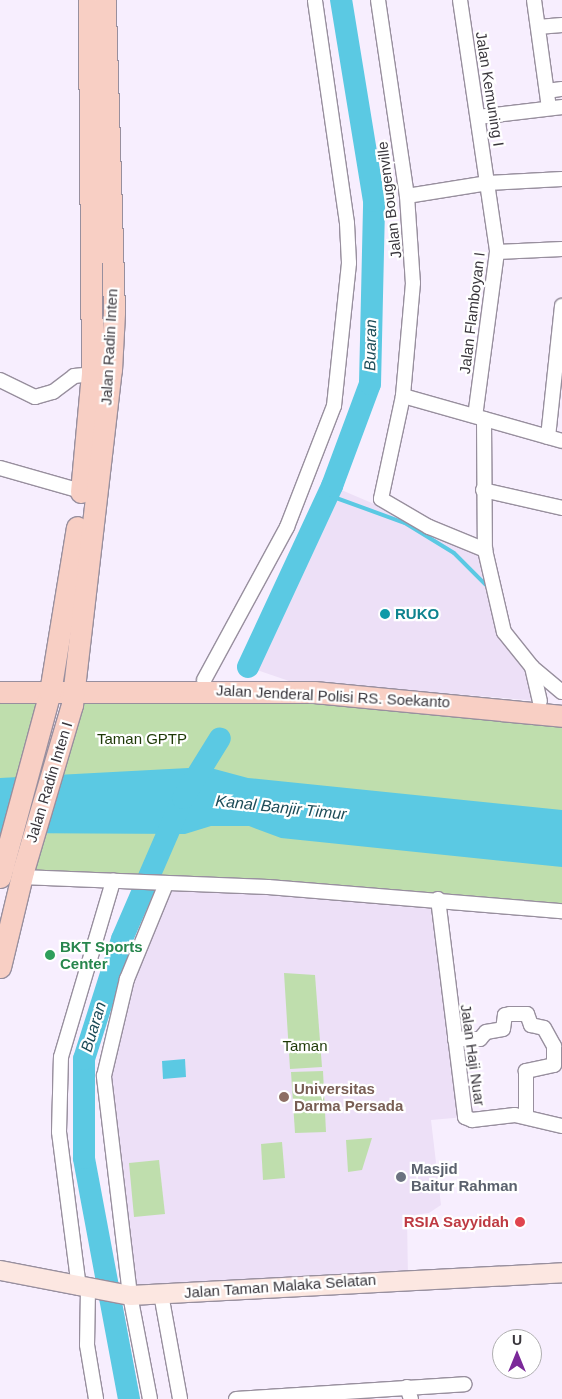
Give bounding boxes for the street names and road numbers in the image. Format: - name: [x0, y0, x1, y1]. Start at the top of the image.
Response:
- street label: Jalan Kemuning I: [472, 30, 508, 148]
- street label: Jalan Bougenville: [373, 141, 405, 259]
- street label: Jalan Flamboyan I: [456, 251, 488, 375]
- street label: Jalan Radin Inten: [97, 288, 121, 406]
- street label: Jalan Jenderal Polisi RS. Soekanto: [216, 681, 450, 711]
- street label: Jalan Radin Inten I: [22, 720, 76, 844]
- street label: Jalan Haji Nuar: [457, 1003, 489, 1107]
- street label: Jalan Taman Malaka Selatan: [183, 1270, 377, 1302]

